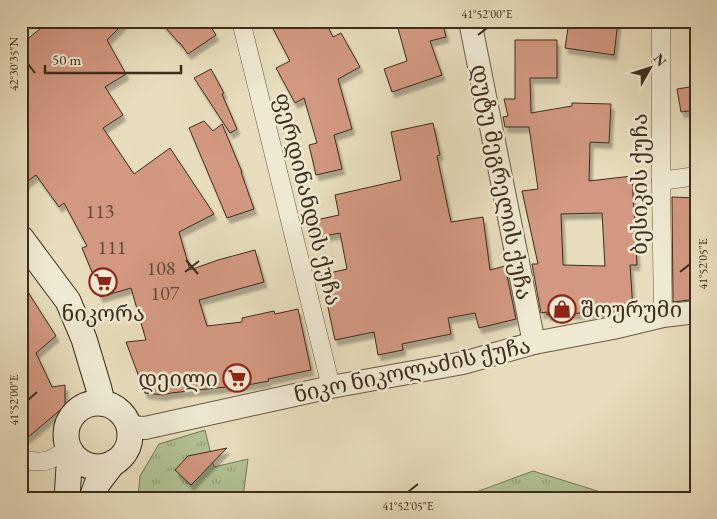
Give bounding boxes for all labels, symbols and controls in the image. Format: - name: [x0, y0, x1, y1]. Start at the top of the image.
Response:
- text: 41°52'00"E: [461, 6, 513, 22]
- text: 42°30'35"N: [6, 37, 22, 91]
- scale bar: [45, 42, 181, 74]
- north arrow: [624, 42, 674, 92]
- text: 50 m: [52, 50, 81, 69]
- text: N: [650, 50, 671, 70]
- street label: დუტუ მეგრელის ქუჩა: [465, 62, 539, 302]
- street label: ფერდინანდის ქუჩა: [268, 90, 348, 308]
- street label: ბესიკის ქუჩა: [625, 113, 654, 255]
- house number: 113: [86, 198, 114, 224]
- house number: 111: [98, 234, 126, 260]
- text: 41°52'05"E: [695, 238, 711, 290]
- house number: 108: [147, 255, 175, 281]
- supermarket icon: ნიკორა: [88, 267, 118, 297]
- house number: 107: [151, 280, 180, 306]
- shop icon: შოურუმი: [547, 294, 577, 324]
- place label: შოურუმი: [581, 295, 682, 324]
- place label: ნიკორა: [61, 299, 145, 328]
- street label: ნიკო ნიკოლაძის ქუჩა: [291, 331, 533, 409]
- supermarket icon: დეილი: [222, 363, 252, 393]
- place label: დეილი: [138, 364, 218, 393]
- text: 41°52'00"E: [6, 374, 22, 426]
- text: 41°52'05"E: [382, 498, 434, 514]

